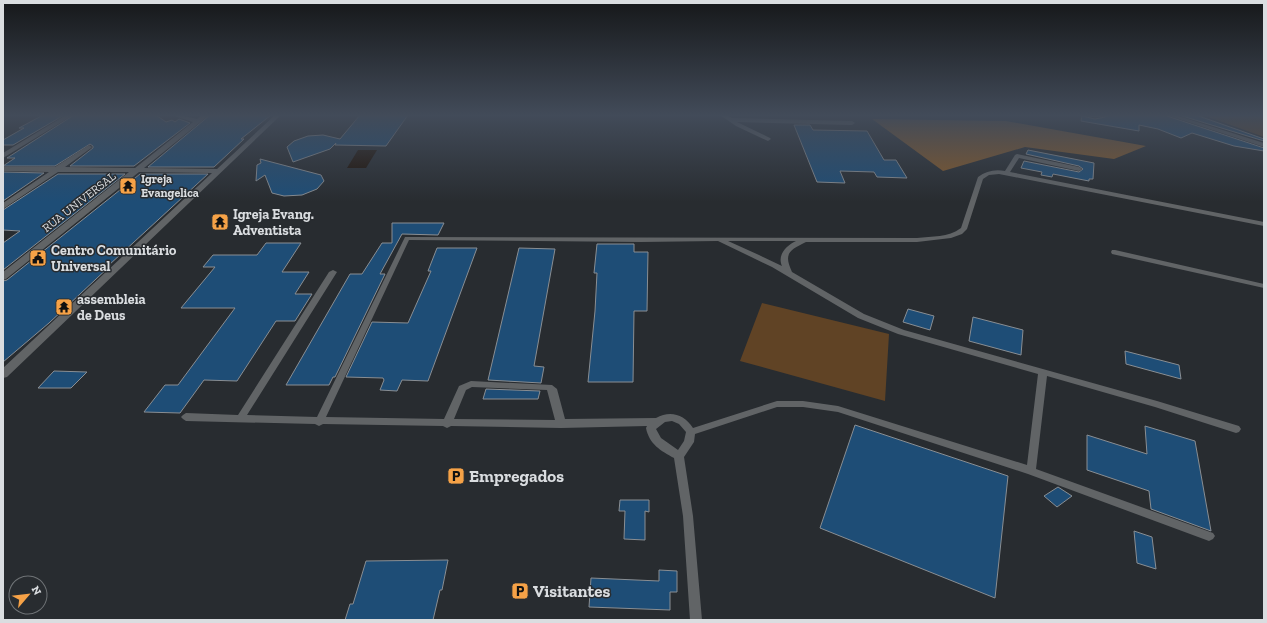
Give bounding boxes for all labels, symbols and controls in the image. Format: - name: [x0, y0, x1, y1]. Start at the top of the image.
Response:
- street label: RUA UNIVERSAL: [39, 169, 119, 235]
- place label: Igreja Evangelica: [141, 172, 199, 200]
- temple icon: Igreja Evangelica: [118, 176, 138, 196]
- place label: Igreja Evang. Adventista: [233, 206, 314, 239]
- temple icon: Igreja Evang. Adventista: [210, 212, 230, 232]
- place label: Centro Comunitário Universal: [51, 242, 177, 275]
- public building icon: Centro Comunitário Universal: [28, 248, 48, 268]
- place label: assembleia de Deus: [77, 291, 146, 324]
- temple icon: assembleia de Deus: [54, 297, 74, 317]
- parking icon: Empregados: [446, 466, 466, 486]
- place label: Empregados: [469, 466, 564, 486]
- north arrow: [8, 575, 48, 615]
- parking icon: Visitantes: [510, 581, 530, 601]
- place label: Visitantes: [533, 581, 611, 601]
- text: N: [29, 584, 44, 598]

